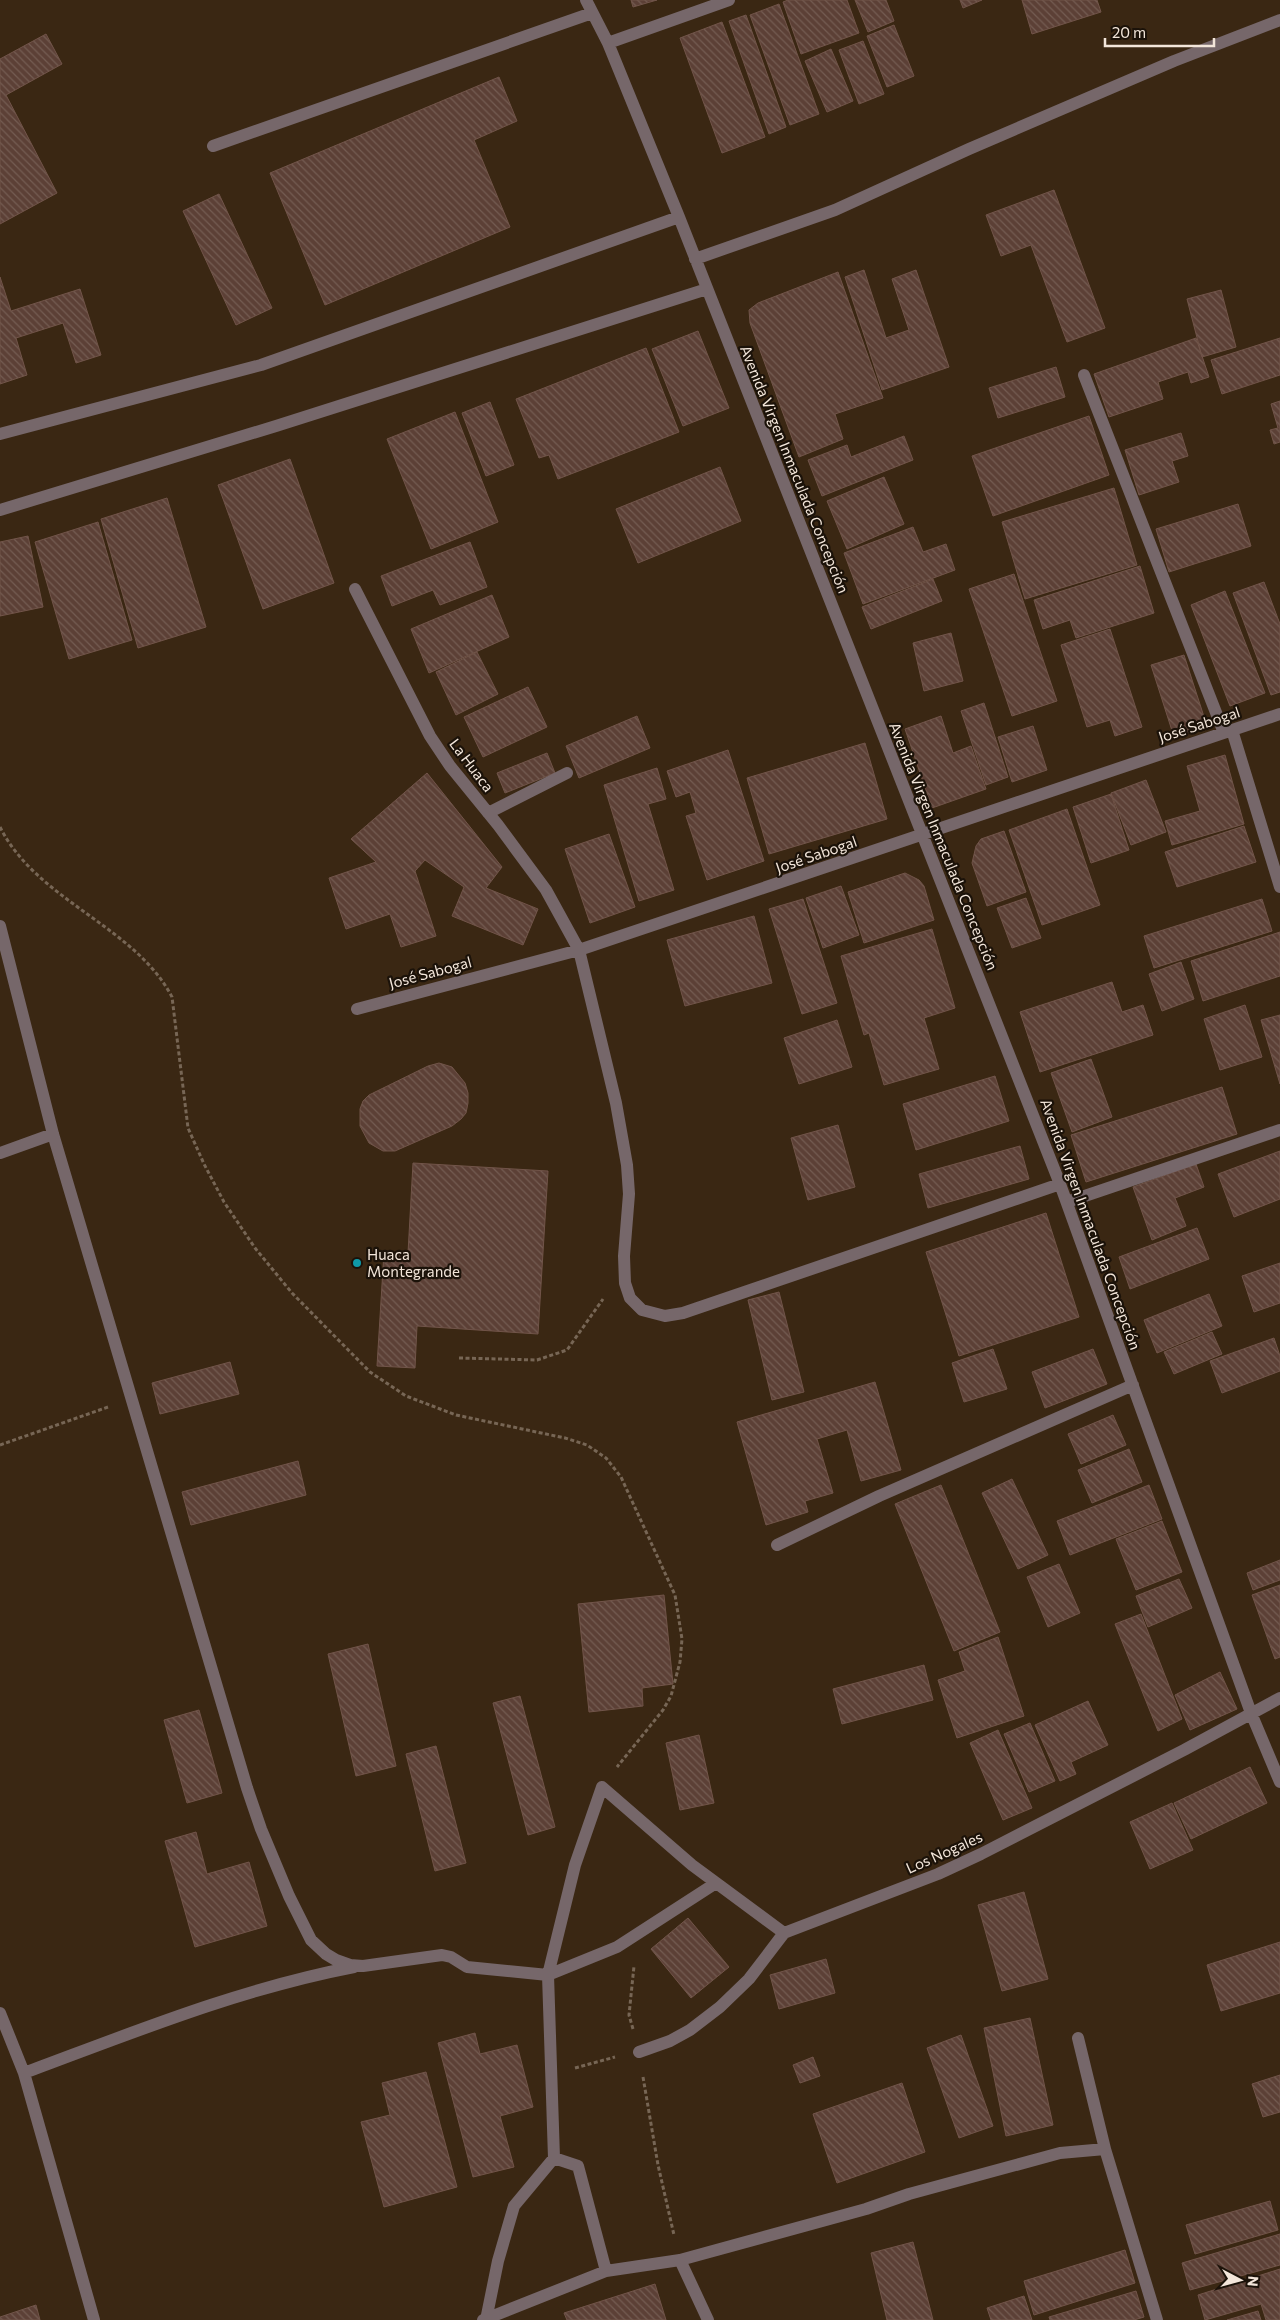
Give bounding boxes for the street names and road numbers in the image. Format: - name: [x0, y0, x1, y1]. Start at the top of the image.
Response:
- street label: Avenida Virgen Inmaculada Concepción: [737, 342, 853, 596]
- street label: José Sabogal: [1156, 702, 1242, 746]
- street label: Avenida Virgen Inmaculada Concepción: [886, 719, 1002, 973]
- street label: La Huaca: [446, 735, 498, 795]
- street label: José Sabogal: [773, 832, 859, 876]
- street label: José Sabogal: [387, 952, 473, 992]
- street label: Avenida Virgen Inmaculada Concepción: [1037, 1096, 1145, 1352]
- street label: Los Nogales: [903, 1827, 985, 1877]

